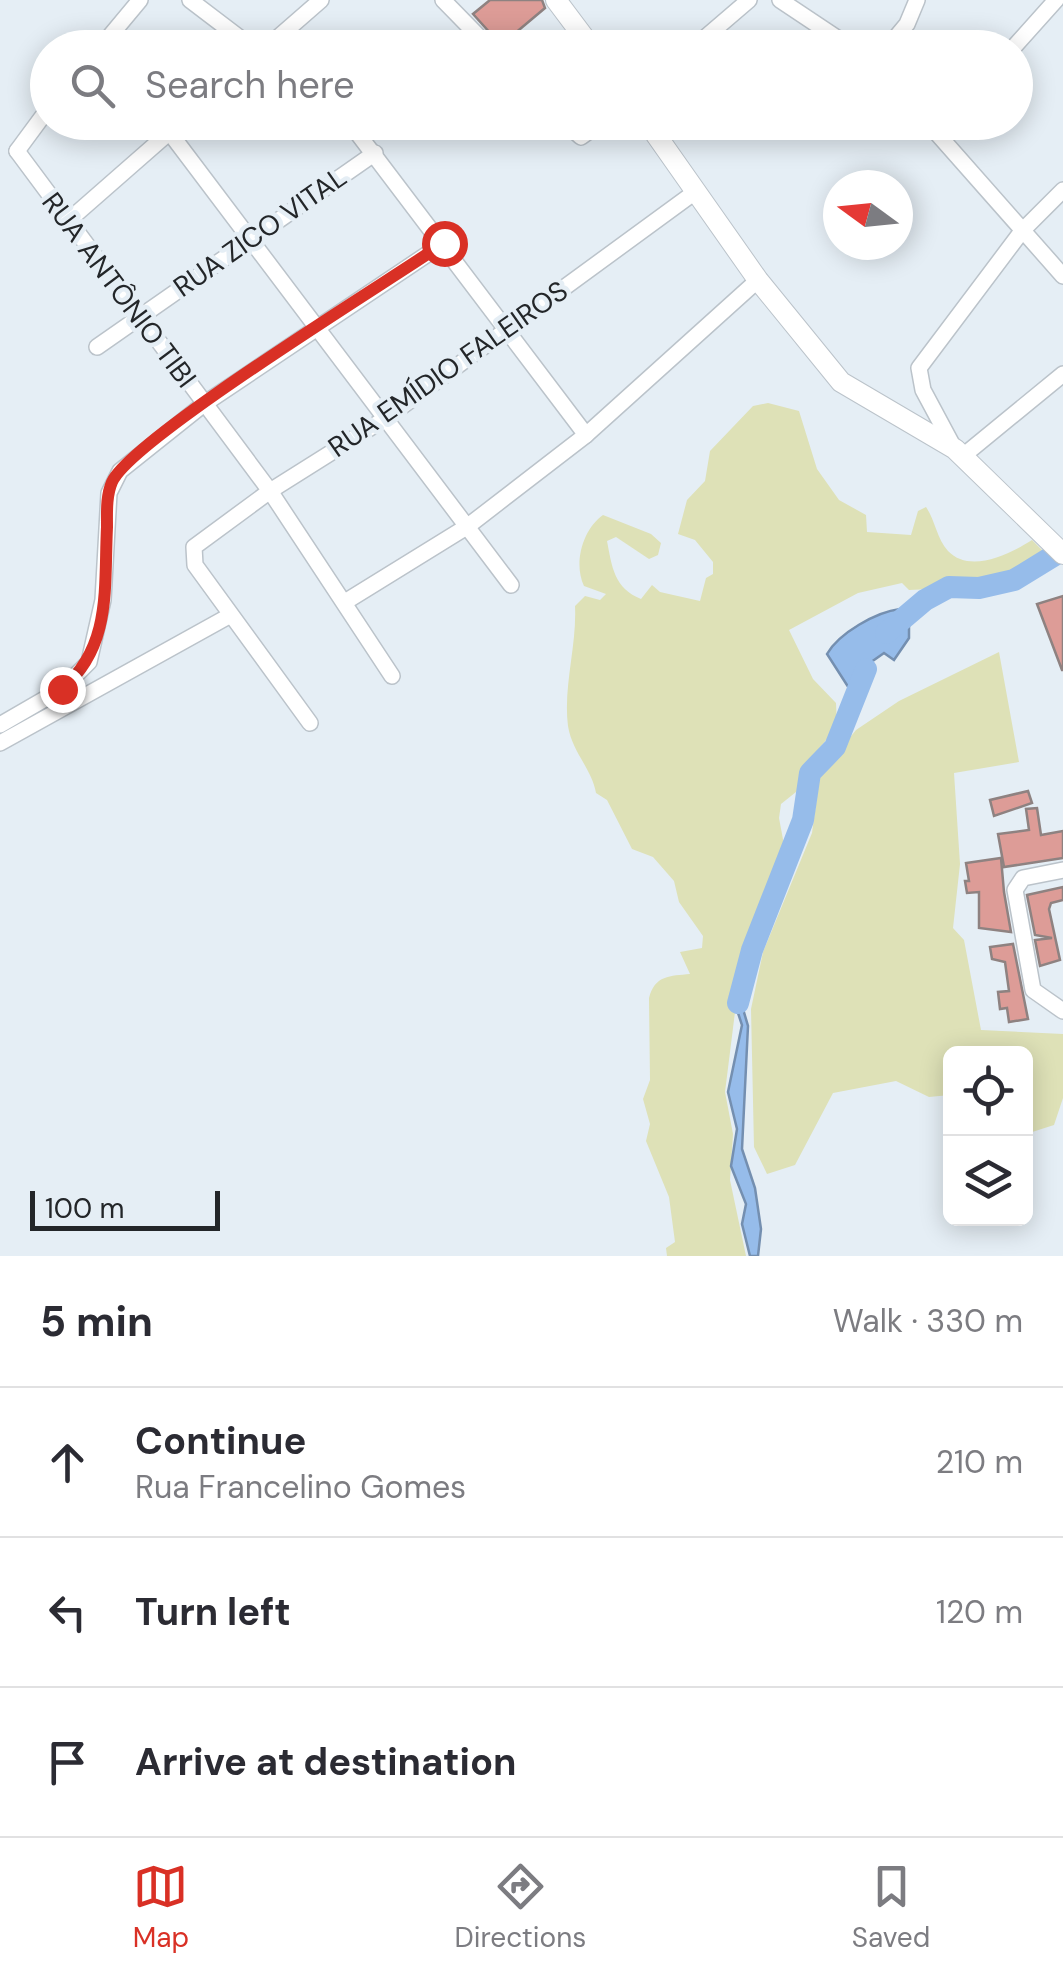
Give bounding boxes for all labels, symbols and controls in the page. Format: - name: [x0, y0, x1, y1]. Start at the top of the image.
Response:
- search box: [30, 30, 1033, 140]
- icon: search: [65, 58, 120, 113]
- text: Search here: [145, 60, 355, 110]
- street label: RUA ZICO VITAL: [166, 159, 354, 305]
- north arrow: [823, 170, 913, 260]
- street label: RUA ANTÔNIO TIBI: [33, 185, 205, 395]
- route start: [422, 221, 468, 267]
- street label: RUA EMÍDIO FALEIROS: [321, 272, 575, 466]
- route end: [40, 667, 86, 713]
- map controls: [943, 1046, 1033, 1226]
- button: locate: [943, 1046, 1033, 1136]
- button: layers: [943, 1136, 1033, 1226]
- scale bar: [30, 1186, 220, 1230]
- text: 100 m: [45, 1190, 124, 1227]
- text: 5 min: [40, 1294, 153, 1349]
- text: Walk · 330 m: [833, 1300, 1023, 1342]
- text: Continue: [135, 1416, 306, 1466]
- icon: ahead: [40, 1435, 95, 1490]
- text: 210 m: [936, 1441, 1023, 1483]
- text: Rua Francelino Gomes: [135, 1466, 466, 1508]
- icon: left: [40, 1585, 95, 1640]
- text: Turn left: [135, 1587, 291, 1637]
- text: 120 m: [936, 1591, 1023, 1633]
- icon: arrive: [40, 1735, 95, 1790]
- text: Arrive at destination: [135, 1737, 517, 1787]
- tab: Map: [133, 1859, 189, 1956]
- tab: Directions: [455, 1859, 586, 1956]
- tab: Saved: [852, 1859, 930, 1956]

